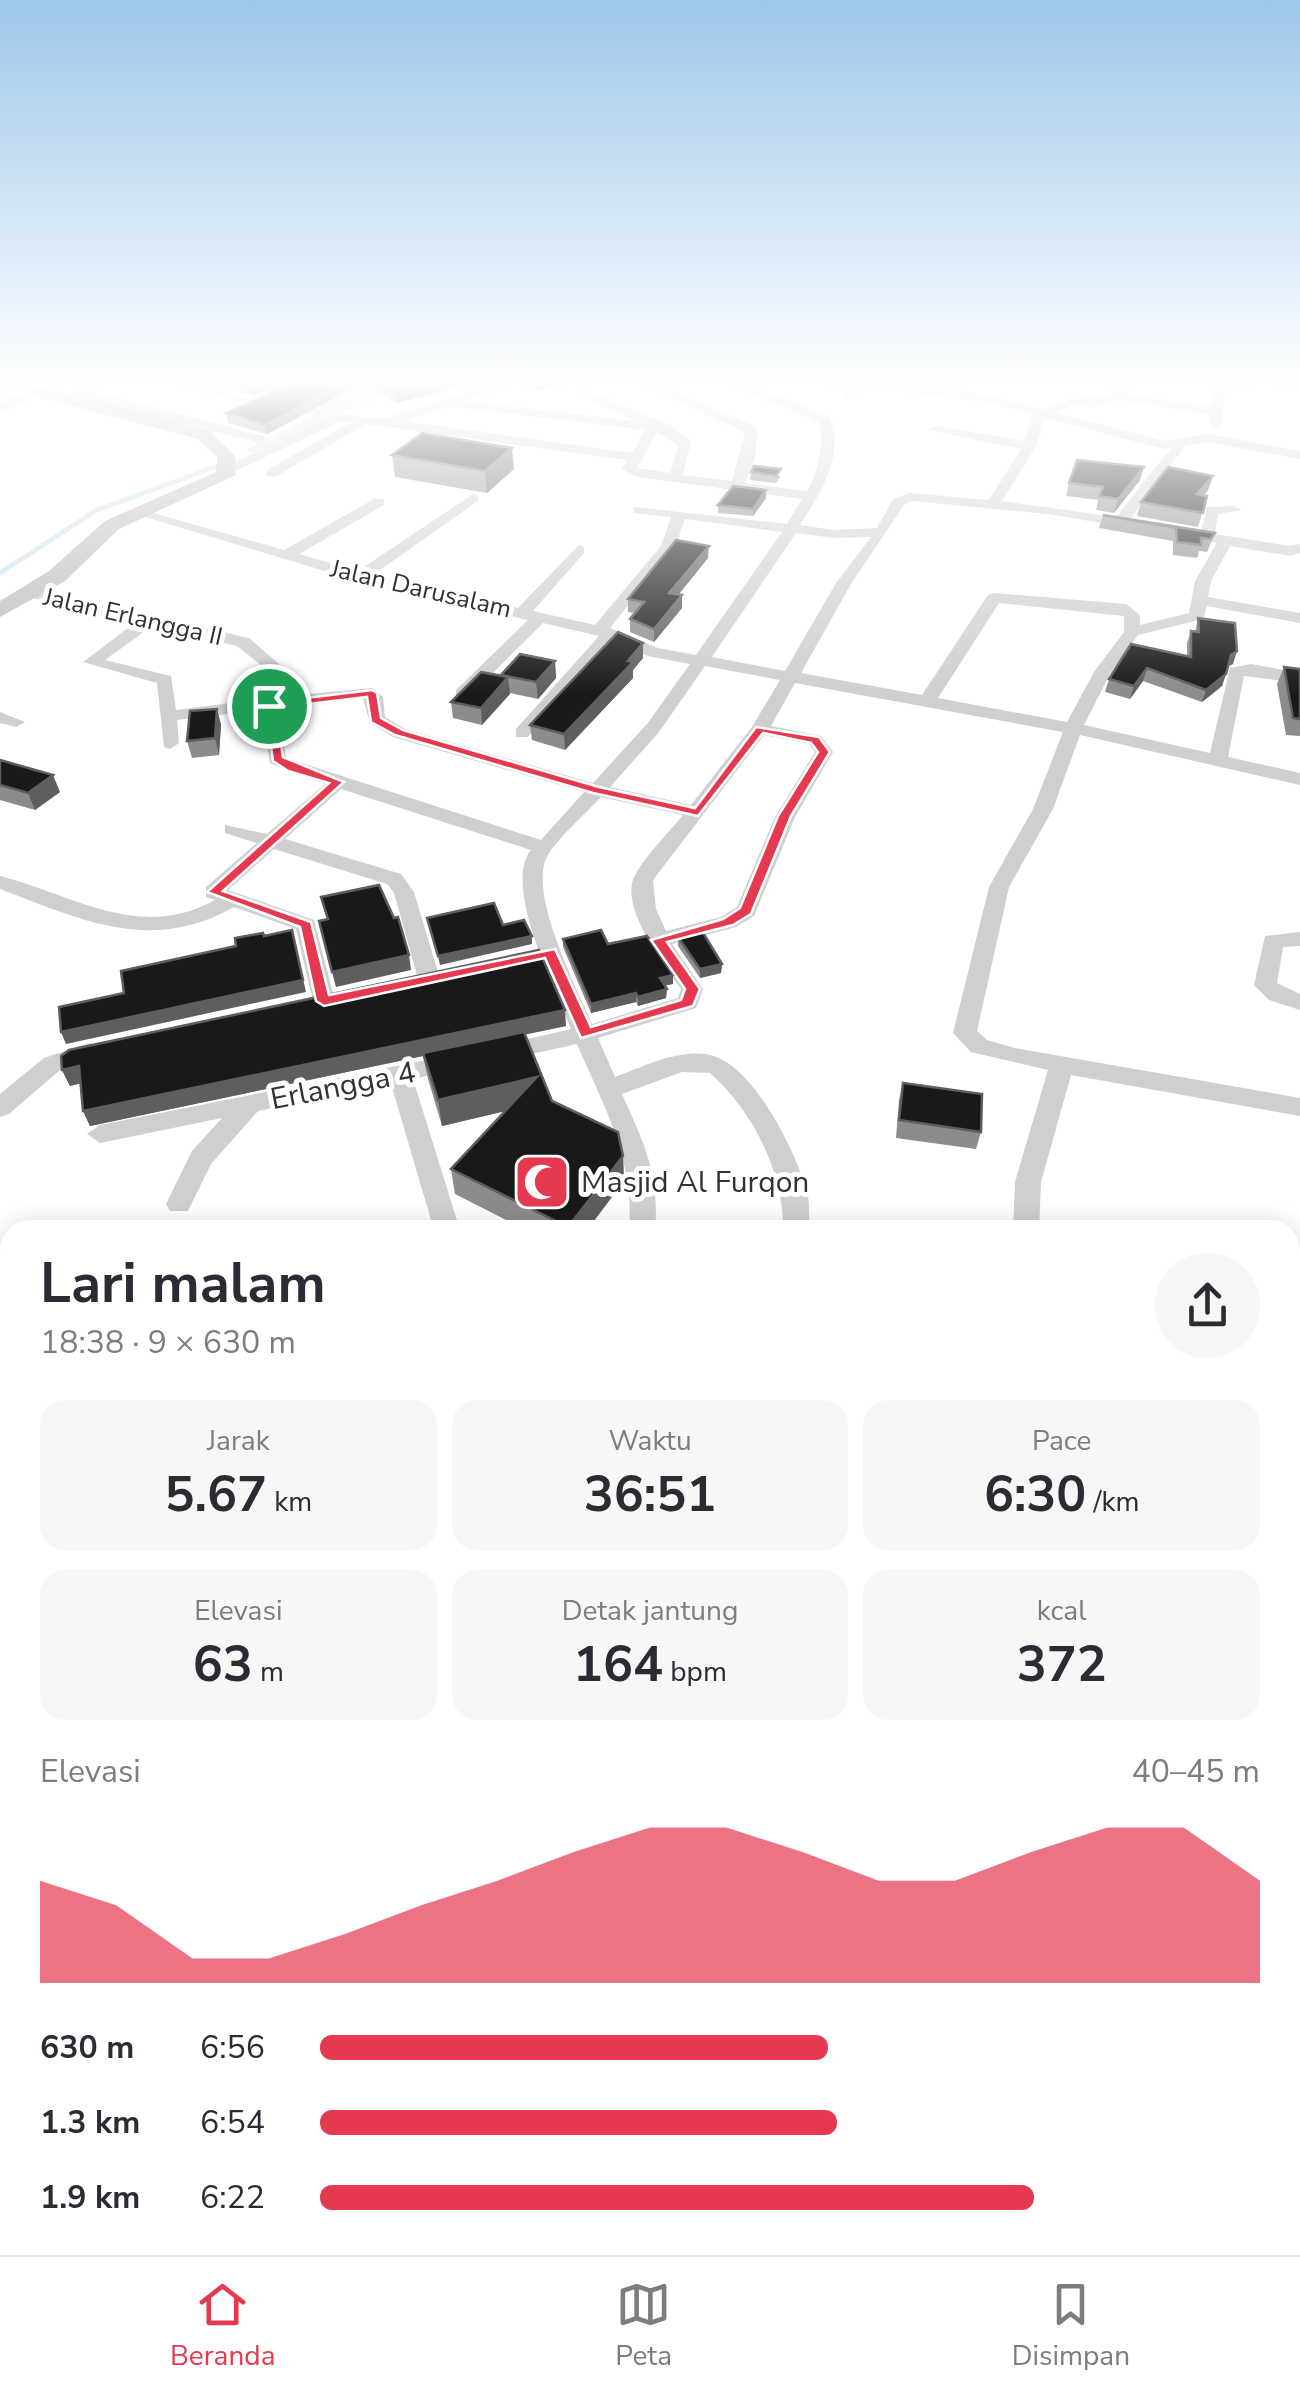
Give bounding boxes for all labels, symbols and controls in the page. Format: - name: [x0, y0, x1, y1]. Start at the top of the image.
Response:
- street label: Jalan Darusalam: [326, 551, 515, 626]
- street label: Jalan Erlangga II: [39, 580, 226, 654]
- pin: [227, 664, 312, 749]
- icon: arrive: [242, 679, 297, 734]
- street label: Erlangga 4: [267, 1052, 419, 1120]
- mosque icon: Masjid Al Furqon: [512, 1152, 572, 1212]
- place label: Masjid Al Furqon: [581, 1162, 809, 1203]
- text: Lari malam: [40, 1246, 326, 1321]
- button: share: [1155, 1253, 1260, 1358]
- text: 18:38 · 9 × 630 m: [40, 1321, 296, 1364]
- text: Jarak: [207, 1422, 270, 1460]
- text: Waktu: [608, 1422, 692, 1460]
- text: Pace: [1032, 1422, 1091, 1460]
- text: 5.67: [165, 1460, 267, 1529]
- text: 36:51: [584, 1460, 716, 1529]
- text: 6:30: [984, 1460, 1086, 1529]
- text: km: [267, 1483, 312, 1521]
- text: /km: [1086, 1483, 1139, 1521]
- text: Elevasi: [194, 1592, 282, 1630]
- text: Detak jantung: [562, 1592, 738, 1630]
- text: kcal: [1037, 1592, 1086, 1630]
- text: 63: [193, 1630, 253, 1699]
- text: 164: [573, 1630, 663, 1699]
- text: 372: [1017, 1630, 1107, 1699]
- text: m: [253, 1653, 284, 1691]
- text: bpm: [663, 1653, 727, 1691]
- text: Elevasi: [40, 1750, 141, 1793]
- text: 40–45 m: [1132, 1750, 1260, 1793]
- text: 630 m: [40, 2026, 134, 2069]
- text: 6:56: [200, 2026, 265, 2069]
- text: 1.3 km: [40, 2101, 140, 2144]
- text: 6:54: [200, 2101, 265, 2144]
- text: 1.9 km: [40, 2176, 140, 2219]
- text: 6:22: [200, 2176, 265, 2219]
- tab: Beranda: [170, 2277, 276, 2375]
- tab: Peta: [615, 2277, 672, 2375]
- tab: Disimpan: [1012, 2277, 1130, 2375]

